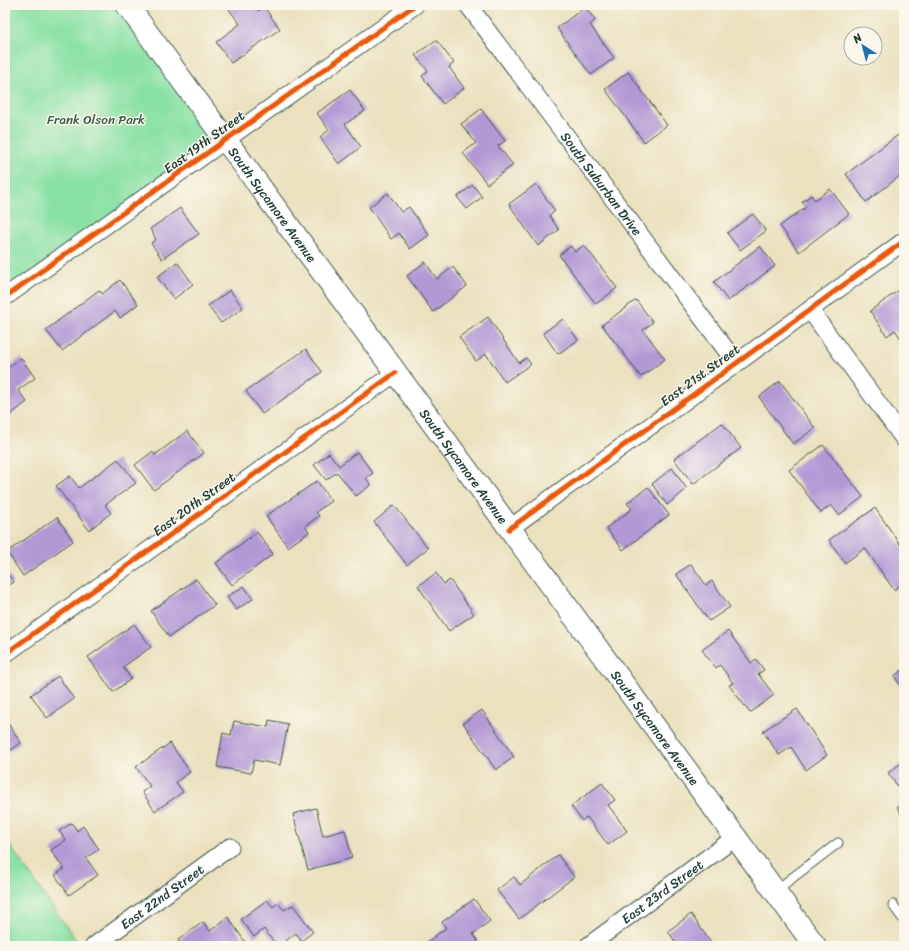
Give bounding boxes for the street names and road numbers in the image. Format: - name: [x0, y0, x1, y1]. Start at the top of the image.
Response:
- street label: East 19th Street: [158, 104, 250, 180]
- street label: South Suburban Drive: [555, 126, 649, 241]
- street label: South Sycamore Avenue: [223, 142, 323, 267]
- street label: East 21st Street: [655, 338, 745, 412]
- street label: South Sycamore Avenue: [414, 403, 514, 529]
- street label: East 20th Street: [148, 466, 241, 542]
- street label: South Sycamore Avenue: [605, 665, 705, 790]
- street label: East 23rd Street: [616, 853, 708, 930]
- street label: East 22nd Street: [115, 858, 209, 935]

